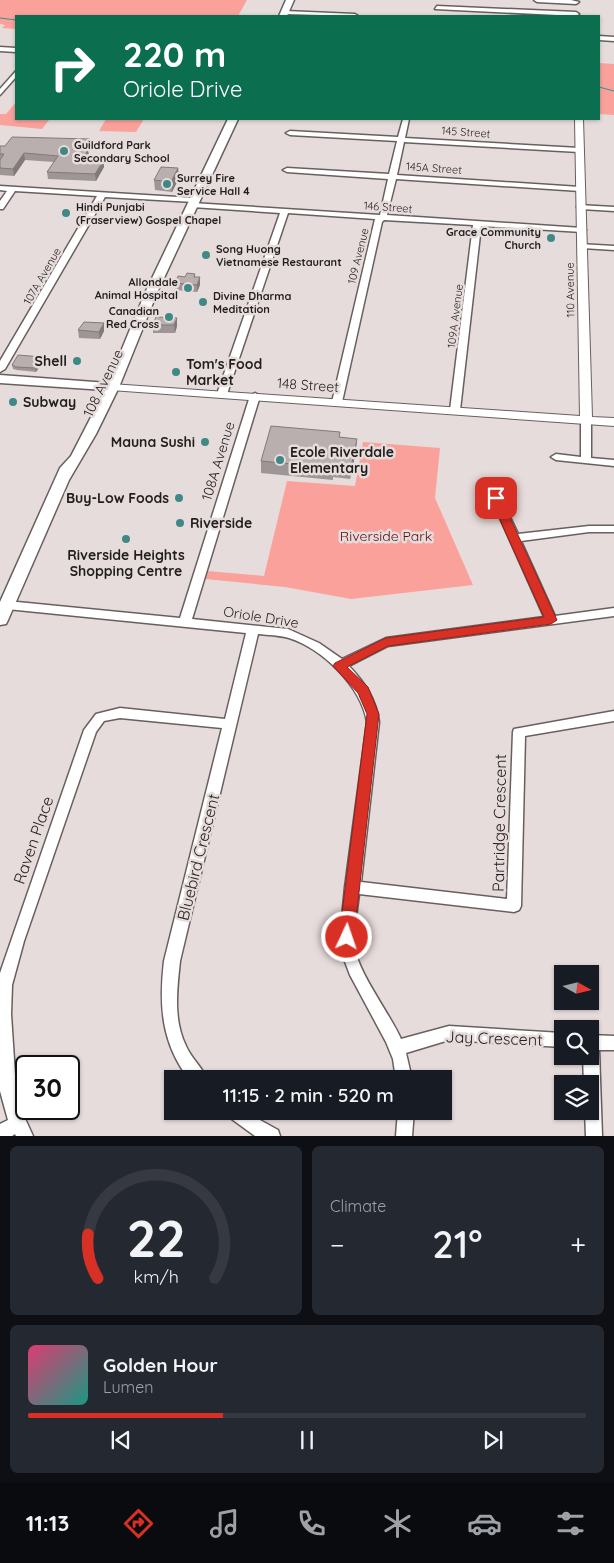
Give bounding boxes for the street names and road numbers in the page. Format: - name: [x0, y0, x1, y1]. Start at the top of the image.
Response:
- street label: 145 Street: [441, 123, 491, 141]
- street label: 145A Street: [406, 159, 463, 177]
- street label: 146 Street: [363, 198, 413, 216]
- street label: 109 Avenue: [344, 226, 372, 286]
- street label: 107A Avenue: [20, 245, 64, 307]
- street label: 110 Avenue: [563, 262, 577, 318]
- street label: 109A Avenue: [444, 283, 466, 349]
- street label: 108 Avenue: [79, 346, 127, 420]
- street label: 148 Street: [276, 374, 340, 396]
- street label: 108A Avenue: [197, 419, 239, 503]
- street label: Oriole Drive: [222, 602, 300, 632]
- street label: Partridge Crescent: [488, 754, 510, 892]
- street label: Bluebird Crescent: [173, 792, 223, 922]
- street label: Raven Place: [9, 793, 57, 887]
- street label: Jay Crescent: [445, 1026, 543, 1050]

